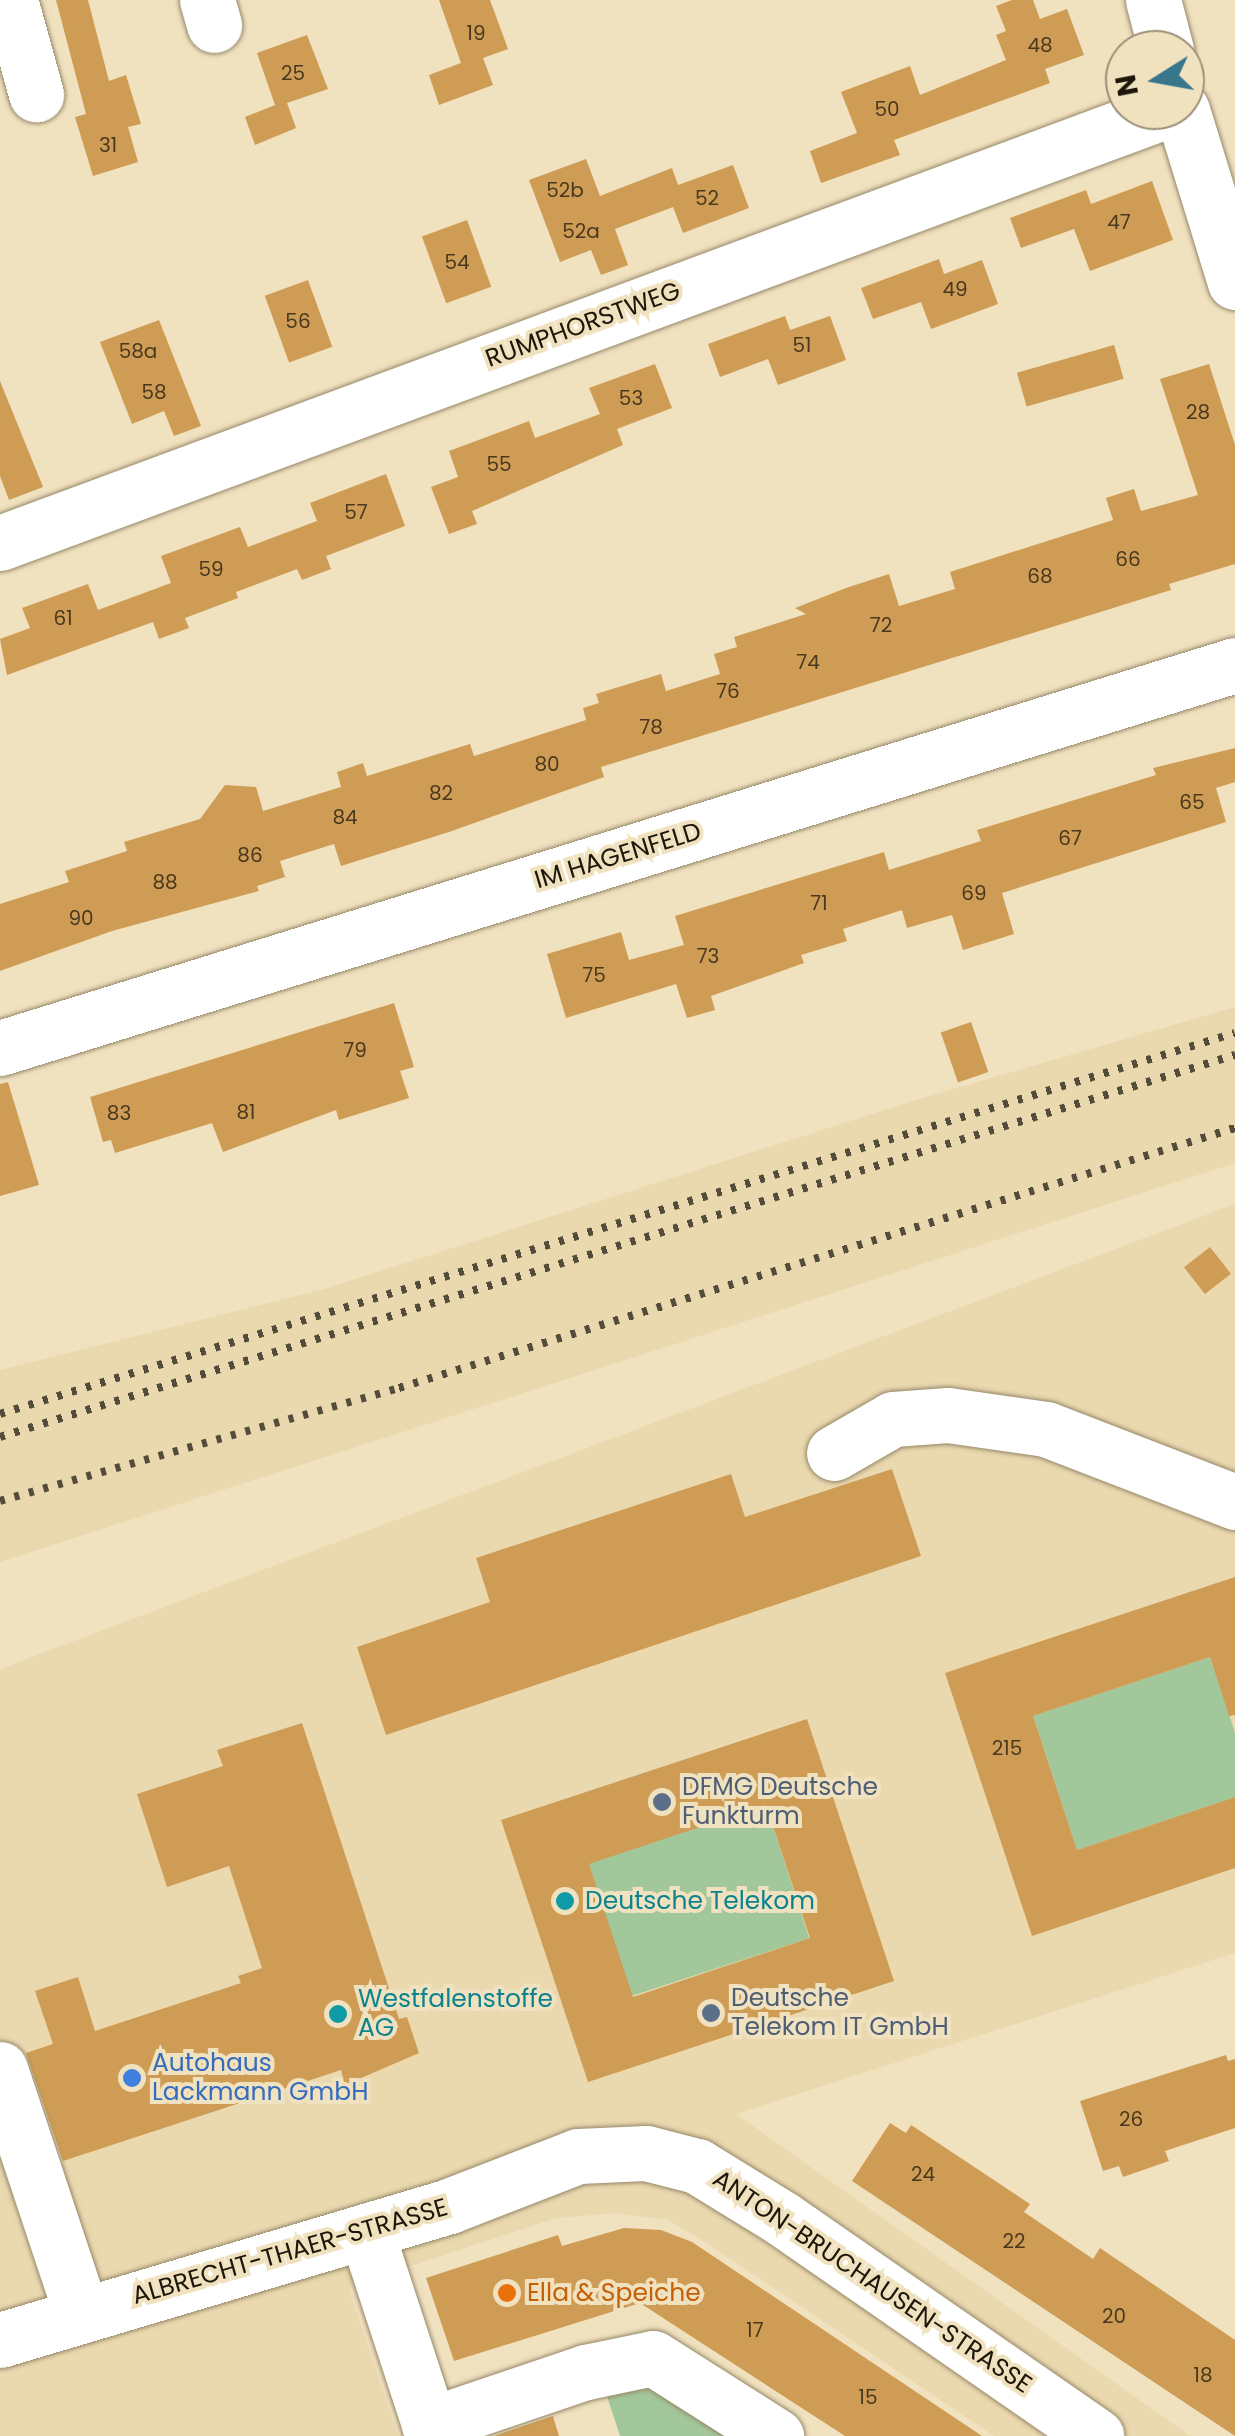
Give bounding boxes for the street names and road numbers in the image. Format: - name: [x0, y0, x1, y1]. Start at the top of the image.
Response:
- street label: RUMPHORSTWEG: [482, 276, 684, 374]
- street label: IM HAGENFELD: [531, 816, 705, 896]
- street label: ANTON-BRUCHAUSEN-STRASSE: [707, 2164, 1037, 2400]
- street label: ALBRECHT-THAER-STRASSE: [129, 2193, 451, 2311]

